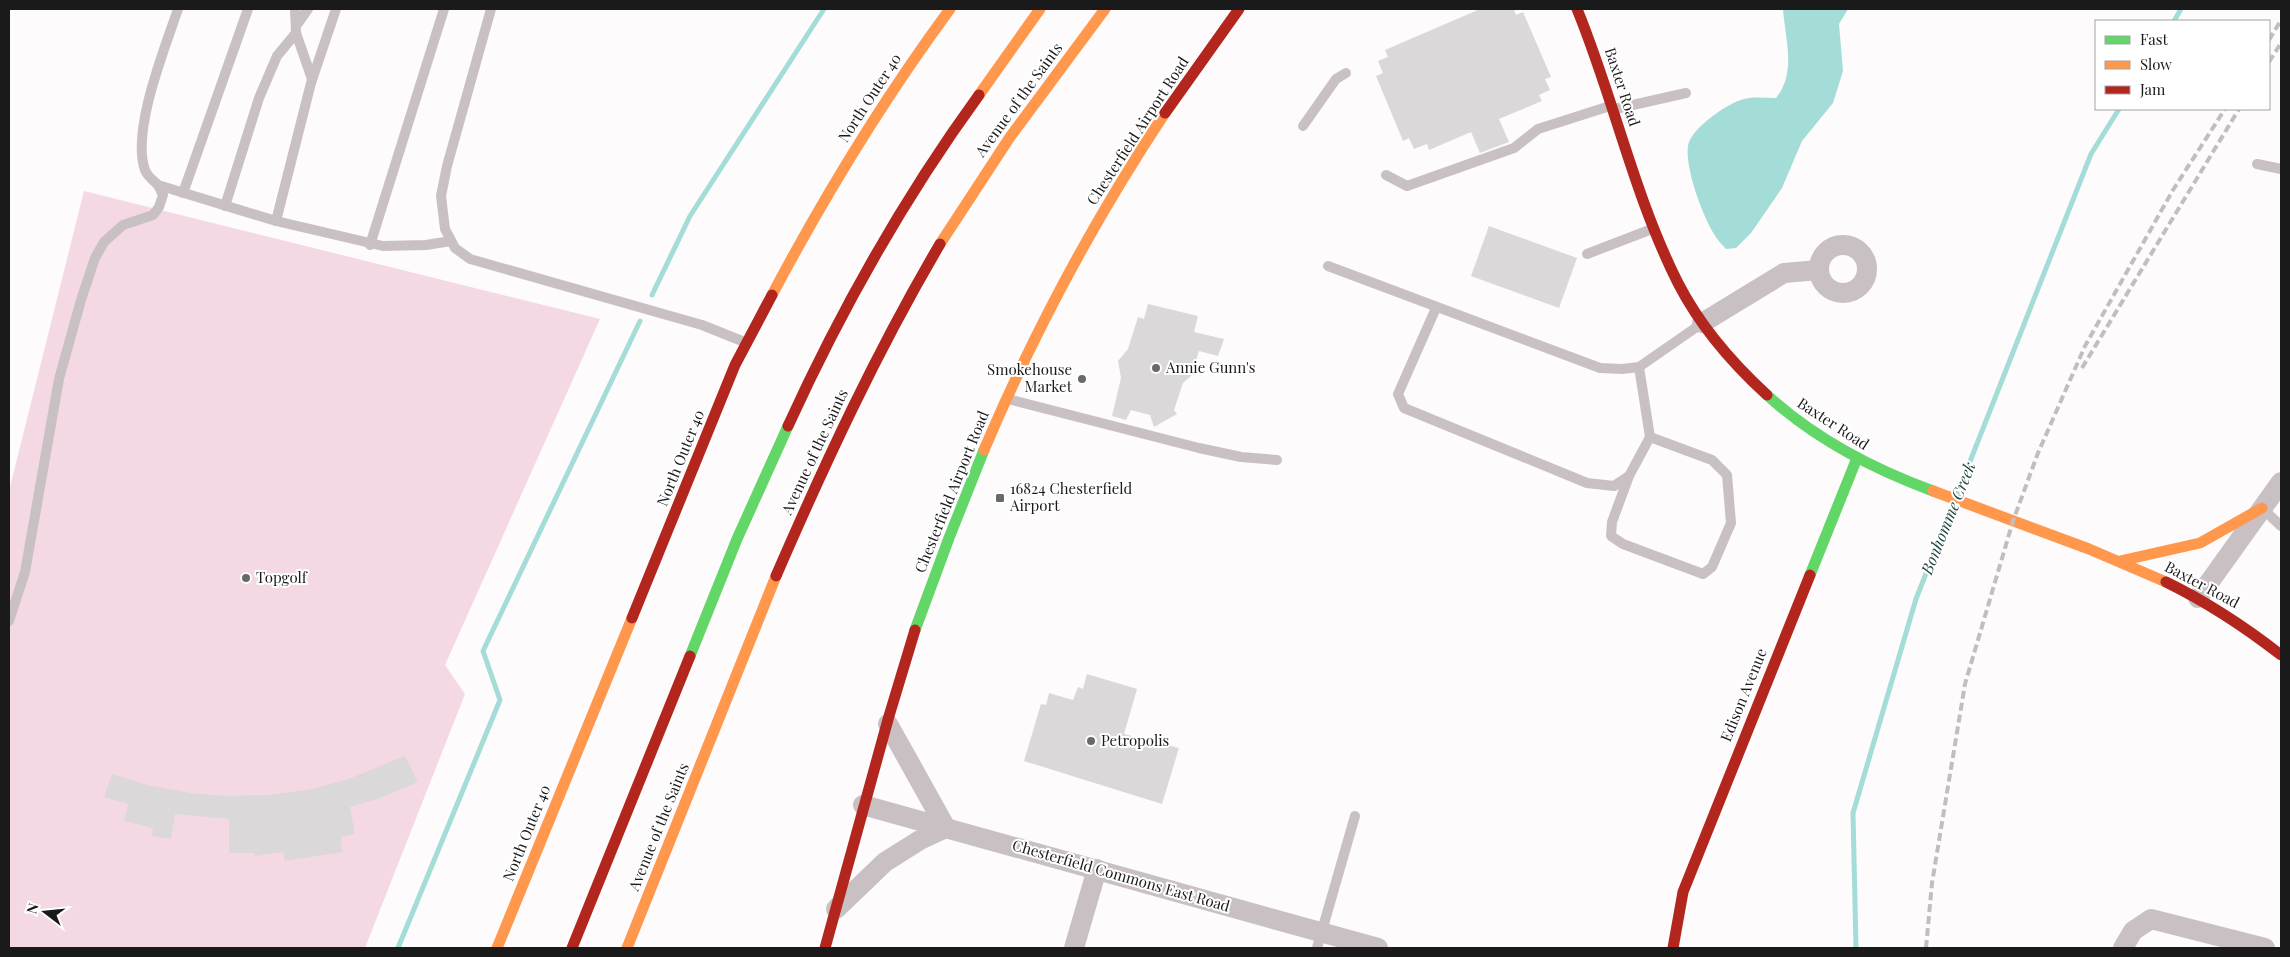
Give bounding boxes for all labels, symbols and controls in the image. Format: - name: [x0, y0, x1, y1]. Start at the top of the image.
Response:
- legend: [2095, 20, 2270, 110]
- text: Fast: [2140, 29, 2169, 49]
- street label: Avenue of the Saints: [969, 38, 1066, 161]
- street label: Baxter Road: [1601, 45, 1645, 129]
- street label: North Outer 40: [833, 49, 905, 146]
- street label: Chesterfield Airport Road: [1082, 52, 1193, 208]
- text: Slow: [2140, 54, 2172, 74]
- text: Jam: [2139, 79, 2166, 99]
- place label: Annie Gunn's: [1165, 357, 1255, 377]
- place label: Smokehouse Market: [987, 359, 1073, 396]
- marker: Annie Gunn's: [1150, 362, 1162, 374]
- marker: Smokehouse Market: [1076, 373, 1088, 385]
- street label: Avenue of the Saints: [776, 386, 852, 519]
- street label: Baxter Road: [1794, 393, 1873, 454]
- street label: North Outer 40: [652, 407, 708, 509]
- street label: Chesterfield Airport Road: [909, 407, 993, 576]
- water label: Bonhomme Creek: [1915, 458, 1980, 578]
- place label: 16824 Chesterfield Airport: [1009, 478, 1132, 515]
- marker: 16824 Chesterfield Airport: [994, 492, 1006, 504]
- street label: Baxter Road: [2162, 556, 2243, 612]
- place label: Topgolf: [256, 567, 308, 587]
- marker: Topgolf: [240, 572, 252, 584]
- street label: Edison Avenue: [1715, 645, 1771, 744]
- place label: Petropolis: [1101, 730, 1169, 750]
- marker: Petropolis: [1085, 735, 1097, 747]
- street label: Avenue of the Saints: [623, 760, 693, 895]
- street label: North Outer 40: [498, 782, 554, 884]
- street label: Chesterfield Commons East Road: [1010, 834, 1233, 916]
- north arrow: [20, 887, 70, 937]
- text: N: [21, 901, 43, 916]

